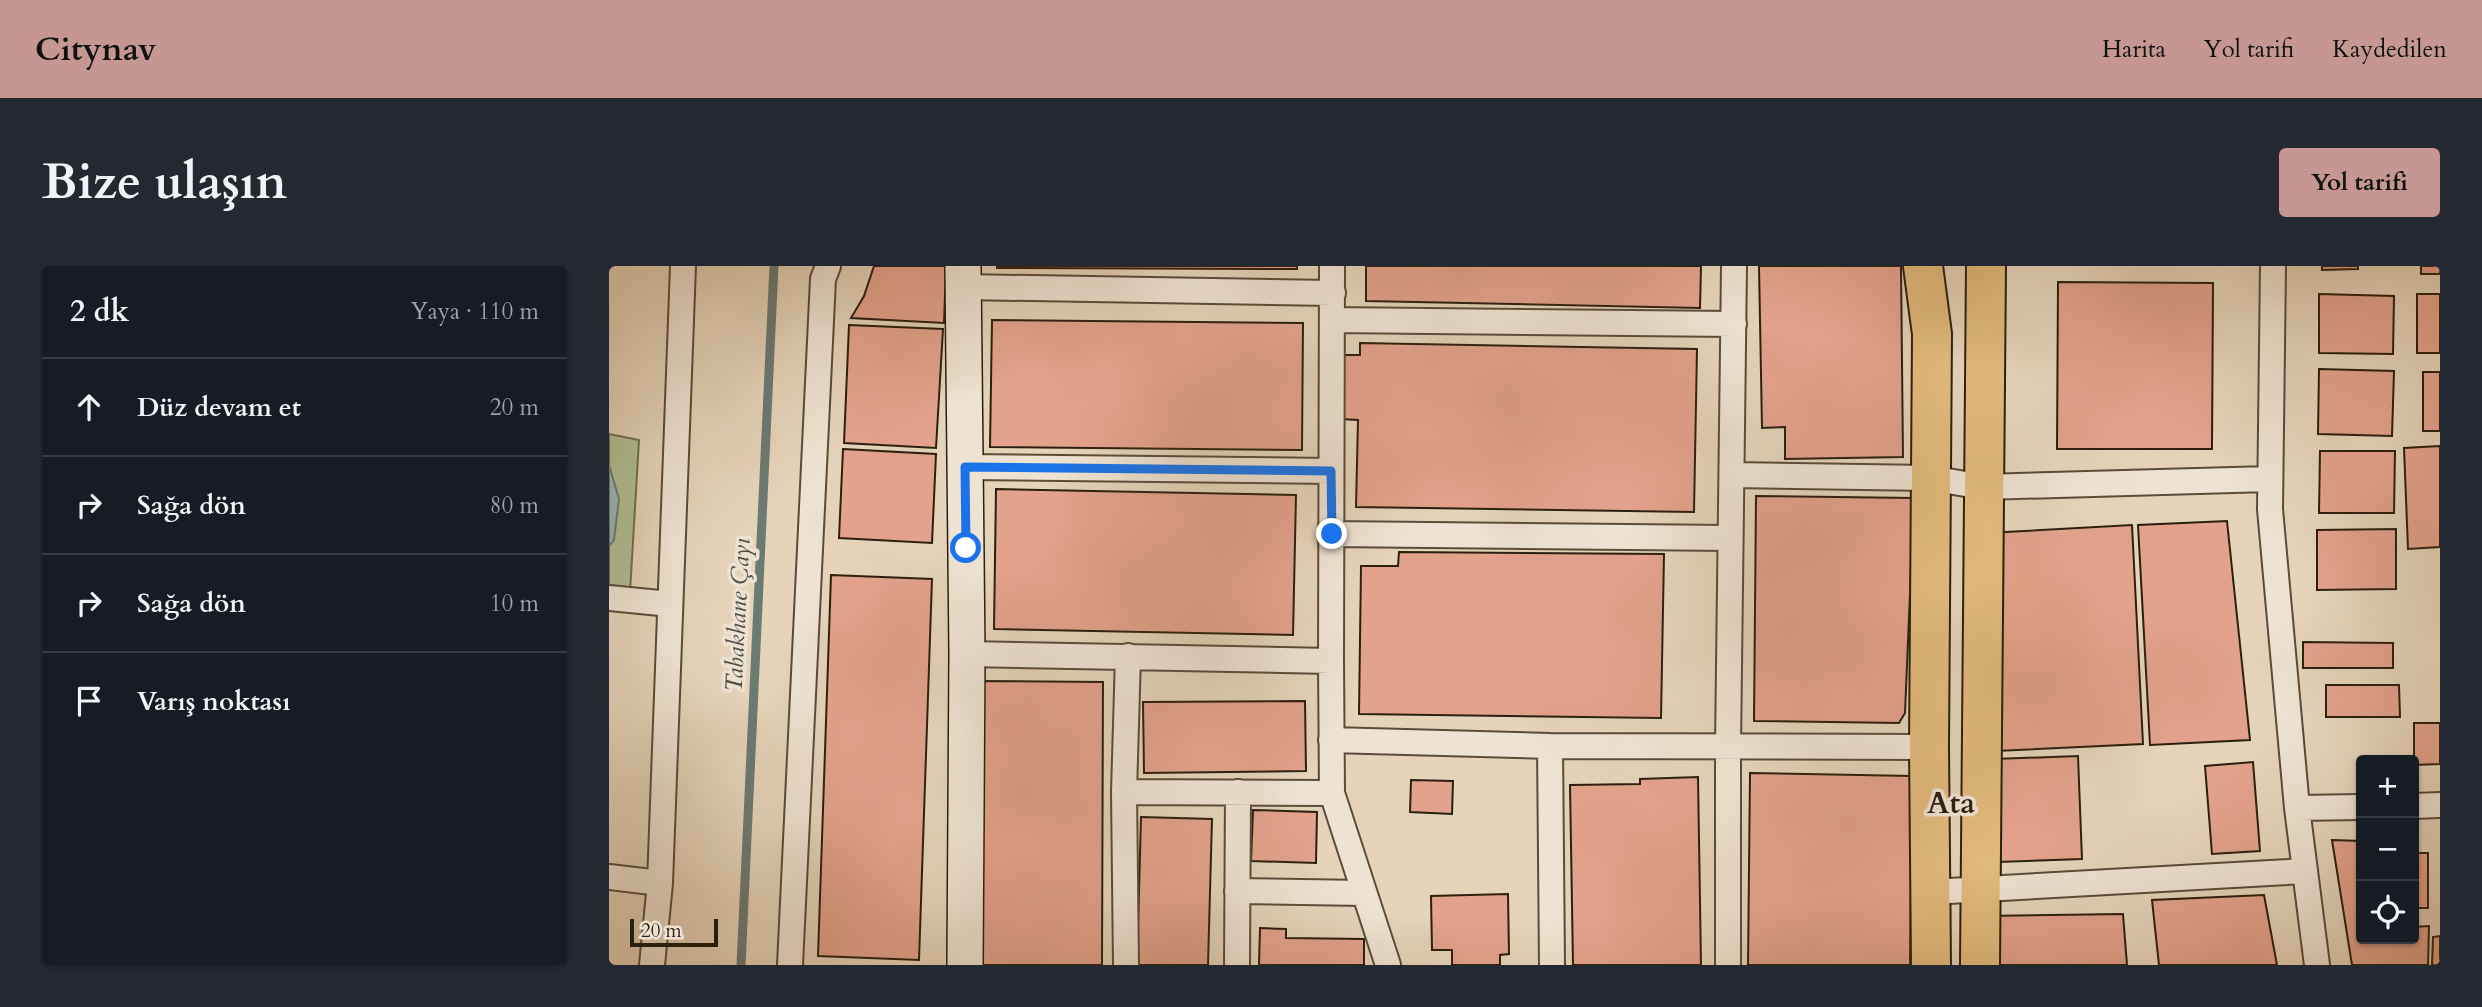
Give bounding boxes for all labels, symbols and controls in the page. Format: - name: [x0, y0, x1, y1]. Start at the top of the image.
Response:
- text: Citynav: [35, 27, 156, 72]
- text: Harita: [2102, 33, 2166, 66]
- text: Yol tarifi: [2204, 33, 2294, 66]
- text: Kaydedilen: [2332, 33, 2447, 66]
- button: Yol tarifi: [2279, 148, 2440, 217]
- text: Bize ulaşın: [42, 149, 287, 216]
- text: 2 dk: [70, 291, 129, 332]
- text: Yaya · 110 m: [411, 296, 539, 327]
- icon: ahead: [70, 388, 108, 426]
- text: Düz devam et: [137, 390, 301, 425]
- text: 20 m: [490, 392, 539, 423]
- icon: right: [70, 486, 108, 524]
- text: Sağa dön: [137, 488, 246, 523]
- text: 80 m: [490, 490, 539, 521]
- route end: [1316, 518, 1347, 549]
- route start: [950, 532, 981, 563]
- water label: Tabakhane Çayı: [717, 537, 759, 693]
- icon: right: [70, 584, 108, 622]
- text: Sağa dön: [137, 586, 246, 621]
- text: 10 m: [490, 588, 539, 619]
- icon: arrive: [70, 682, 108, 720]
- text: Varış noktası: [137, 684, 290, 719]
- map controls: [2356, 755, 2419, 944]
- button: +: [2356, 755, 2419, 818]
- district label: Ata: [1927, 783, 1975, 824]
- button: −: [2356, 818, 2419, 881]
- button: locate: [2356, 881, 2419, 944]
- scale bar: [630, 916, 717, 948]
- text: 20 m: [641, 918, 682, 944]

